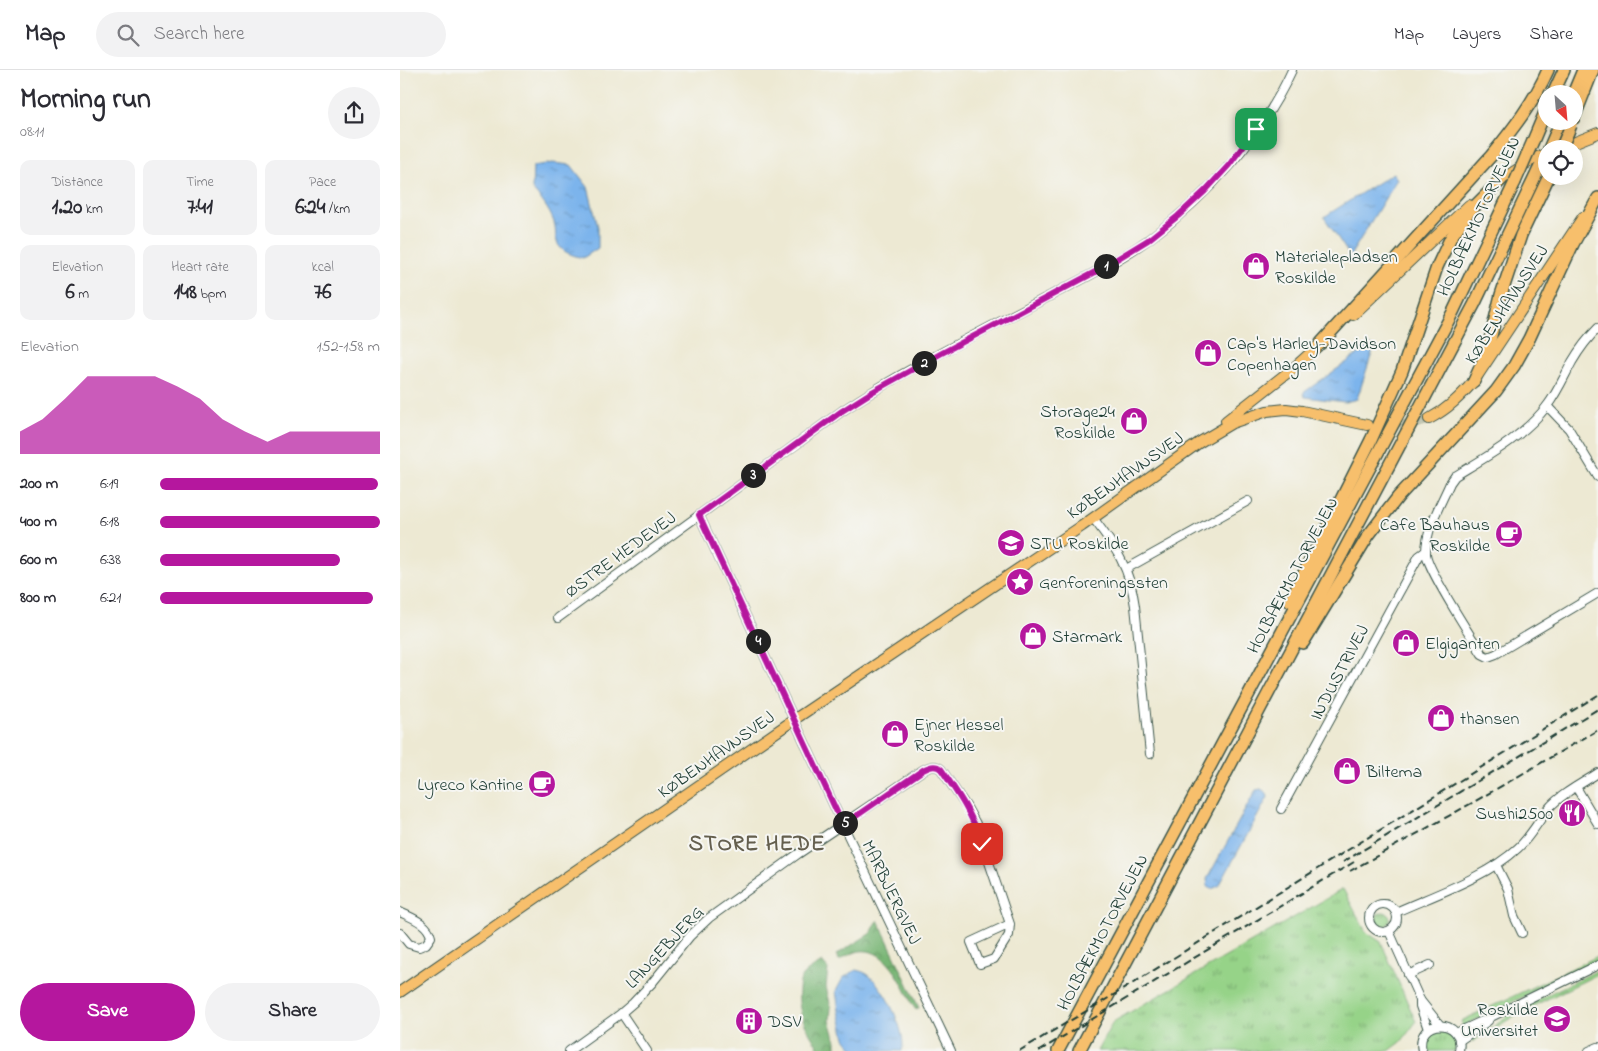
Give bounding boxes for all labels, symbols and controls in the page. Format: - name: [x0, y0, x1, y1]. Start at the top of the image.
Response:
- search box: [96, 12, 446, 57]
- text: Map: [25, 17, 66, 52]
- icon: search: [114, 21, 142, 49]
- text: Search here: [154, 21, 245, 48]
- text: Map: [1394, 22, 1424, 48]
- text: Layers: [1452, 22, 1502, 48]
- text: Share: [1530, 22, 1573, 48]
- text: Morning run: [20, 80, 151, 121]
- north arrow: [1538, 85, 1582, 130]
- map controls: [1538, 85, 1583, 185]
- button: share: [328, 87, 380, 139]
- pin: [1235, 108, 1277, 150]
- icon: arrive: [1242, 115, 1270, 143]
- text: 08:11: [20, 120, 44, 144]
- street label: HOLBÆKMOTORVEJEN: [1431, 133, 1528, 301]
- button: locate: [1538, 140, 1583, 185]
- text: Distance: [52, 172, 103, 193]
- text: Time: [186, 172, 214, 193]
- text: Pace: [309, 172, 336, 193]
- text: 1.20: [52, 193, 82, 223]
- text: 7:41: [187, 193, 213, 223]
- text: 6:24: [295, 193, 325, 223]
- text: km: [82, 199, 103, 220]
- text: /km: [325, 199, 350, 220]
- street label: KØBENHAVNSVEJ: [1459, 240, 1556, 370]
- place label: Materialepladsen Roskilde: [1275, 245, 1398, 292]
- shop icon: Materialepladsen Roskilde: [1241, 251, 1271, 281]
- pin: 1: [1094, 254, 1118, 278]
- text: 1: [1104, 256, 1109, 277]
- text: Elevation: [52, 257, 103, 278]
- text: Heart rate: [171, 257, 229, 278]
- text: kcal: [312, 257, 334, 278]
- text: 6: [66, 278, 75, 308]
- text: 148: [174, 278, 197, 308]
- text: 76: [314, 278, 332, 308]
- text: m: [75, 284, 89, 305]
- text: bpm: [197, 284, 226, 305]
- place label: Cap's Harley-Davidson Copenhagen: [1227, 332, 1396, 380]
- text: Elevation: [20, 335, 79, 359]
- text: 152–158 m: [317, 335, 380, 359]
- shop icon: Cap's Harley-Davidson Copenhagen: [1193, 338, 1223, 368]
- pin: 2: [912, 350, 936, 376]
- text: 2: [921, 353, 928, 374]
- place label: Storage24 Roskilde: [1040, 400, 1116, 447]
- shop icon: Storage24 Roskilde: [1119, 406, 1149, 436]
- street label: KØBENHAVNSVEJ: [1062, 427, 1190, 527]
- pin: 3: [740, 462, 766, 488]
- text: 3: [751, 465, 756, 486]
- text: 200 m: [20, 472, 58, 496]
- text: 6:19: [100, 472, 118, 496]
- street label: HOLBÆKMOTORVEJEN: [1241, 493, 1346, 659]
- street label: ØSTRE HEDEVEJ: [560, 506, 682, 605]
- text: 400 m: [20, 510, 57, 534]
- text: 6:18: [100, 510, 120, 534]
- place label: Cafe Bauhaus Roskilde: [1380, 513, 1491, 560]
- cafe icon: Cafe Bauhaus Roskilde: [1494, 519, 1524, 549]
- school or university icon: STU Roskilde: [996, 528, 1026, 558]
- place label: STU Roskilde: [1030, 532, 1129, 558]
- text: 600 m: [20, 548, 57, 572]
- text: 6:38: [100, 548, 121, 572]
- place icon: Genforeningssten: [1005, 567, 1035, 597]
- place label: Genforeningssten: [1039, 571, 1168, 598]
- text: 800 m: [20, 586, 56, 610]
- text: 6:21: [100, 586, 121, 610]
- street label: INDUSTRIVEJ: [1305, 620, 1377, 725]
- shop icon: Starmark: [1018, 621, 1048, 651]
- place label: Starmark: [1052, 625, 1122, 651]
- pin: 4: [746, 628, 770, 654]
- shop icon: Elgiganten: [1391, 628, 1421, 658]
- text: 4: [756, 631, 761, 652]
- place label: Elgiganten: [1425, 632, 1500, 659]
- shop icon: thansen: [1426, 703, 1456, 733]
- street label: KØBENHAVNSVEJ: [653, 706, 781, 806]
- place label: thansen: [1460, 707, 1519, 733]
- place label: Ejner Hessel Roskilde: [914, 713, 1003, 760]
- shop icon: Ejner Hessel Roskilde: [880, 719, 910, 749]
- shop icon: Biltema: [1332, 756, 1362, 786]
- place label: Biltema: [1365, 760, 1422, 786]
- cafe icon: Lyreco Kantine: [527, 769, 557, 799]
- place label: Lyreco Kantine: [417, 773, 524, 799]
- restaurant icon: Sushi2500: [1557, 798, 1587, 828]
- place label: Sushi2500: [1475, 802, 1553, 828]
- pin: 5: [832, 810, 858, 836]
- text: 5: [841, 813, 850, 834]
- pin: [961, 823, 1003, 865]
- district label: STORE HEDE: [689, 829, 825, 861]
- icon: check: [968, 830, 996, 858]
- street label: MARBJERGVEJ: [854, 836, 927, 950]
- street label: HOLBÆKMOTORVEJEN: [1051, 850, 1156, 1016]
- street label: LANGEBJERG: [620, 901, 711, 996]
- button: Save: [20, 983, 195, 1041]
- button: Share: [205, 983, 380, 1041]
- place label: Roskilde Universitet: [1461, 998, 1539, 1045]
- school or university icon: Roskilde Universitet: [1542, 1004, 1572, 1034]
- building icon: DSV: [734, 1006, 764, 1036]
- place label: DSV: [767, 1010, 802, 1036]

